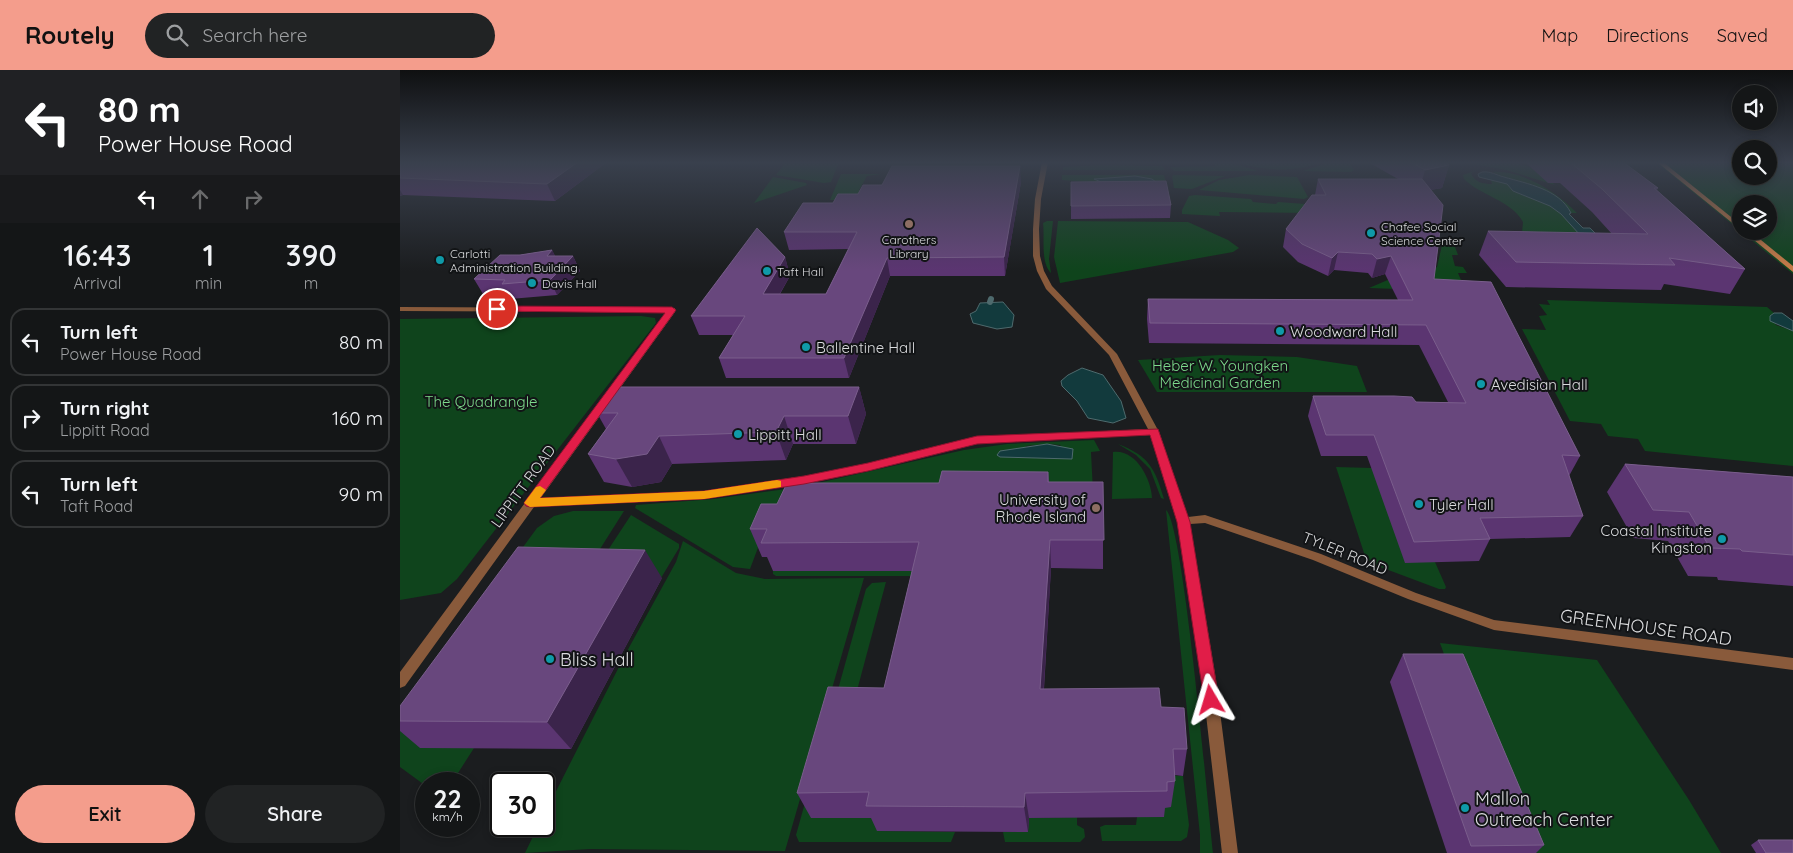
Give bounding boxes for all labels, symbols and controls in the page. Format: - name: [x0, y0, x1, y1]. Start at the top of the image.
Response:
- search box: [145, 13, 495, 58]
- text: Routely: [25, 20, 115, 50]
- icon: search: [163, 21, 191, 49]
- text: Search here: [203, 23, 307, 47]
- text: Map: [1541, 24, 1578, 47]
- text: Directions: [1606, 24, 1689, 47]
- text: Saved: [1717, 24, 1768, 47]
- map controls: [1732, 85, 1777, 240]
- button: sound: [1732, 85, 1777, 130]
- text: 80 m: [98, 87, 181, 131]
- icon: left: [15, 90, 80, 155]
- text: Power House Road: [98, 130, 293, 158]
- button: search: [1732, 140, 1777, 185]
- icon: left: [133, 185, 161, 213]
- icon: ahead: [186, 185, 214, 213]
- icon: right: [239, 185, 267, 213]
- button: layers: [1732, 195, 1777, 240]
- marker: Carothers Library: [903, 218, 915, 230]
- place label: Chafee Social Science Center: [1381, 219, 1464, 248]
- marker: Chafee Social Science Center: [1365, 227, 1377, 239]
- place label: Carothers Library: [882, 232, 937, 261]
- text: 16:43: [63, 236, 132, 274]
- text: 1: [203, 236, 214, 274]
- text: 390: [285, 236, 337, 274]
- place label: Carlotti Administration Building: [450, 246, 578, 275]
- marker: Carlotti Administration Building: [434, 254, 446, 266]
- place label: Taft Hall: [777, 264, 823, 279]
- marker: Taft Hall: [761, 265, 773, 277]
- text: Arrival: [74, 273, 121, 293]
- text: min: [195, 273, 222, 293]
- text: m: [304, 273, 318, 293]
- place label: Davis Hall: [542, 276, 597, 291]
- marker: Davis Hall: [526, 277, 538, 289]
- pin: [476, 288, 518, 330]
- icon: arrive: [483, 295, 511, 323]
- text: Turn left: [60, 320, 138, 344]
- place label: Woodward Hall: [1290, 322, 1397, 341]
- marker: Woodward Hall: [1274, 325, 1286, 337]
- icon: left: [17, 328, 45, 356]
- text: 80 m: [339, 330, 383, 354]
- place label: Ballentine Hall: [816, 338, 915, 357]
- marker: Ballentine Hall: [800, 341, 812, 353]
- text: Power House Road: [60, 344, 202, 364]
- park label: Heber W. Youngken Medicinal Garden: [1152, 356, 1288, 392]
- place label: Avedisian Hall: [1491, 375, 1588, 394]
- marker: Avedisian Hall: [1475, 378, 1487, 390]
- park label: The Quadrangle: [425, 392, 537, 411]
- text: Turn right: [60, 396, 149, 420]
- icon: right: [17, 404, 45, 432]
- text: 160 m: [332, 406, 383, 430]
- text: Lippitt Road: [60, 420, 150, 440]
- place label: Lippitt Hall: [748, 425, 822, 444]
- marker: Lippitt Hall: [732, 428, 744, 440]
- street label: LIPPITT ROAD: [487, 441, 560, 531]
- text: Turn left: [60, 472, 138, 496]
- icon: left: [17, 480, 45, 508]
- text: 90 m: [339, 482, 383, 506]
- place label: University of Rhode Island: [996, 490, 1087, 526]
- place label: Tyler Hall: [1429, 495, 1494, 514]
- text: Taft Road: [60, 496, 133, 516]
- marker: Tyler Hall: [1413, 498, 1425, 510]
- marker: University of Rhode Island: [1090, 502, 1102, 514]
- place label: Coastal Institute Kingston: [1600, 521, 1712, 557]
- street label: TYLER ROAD: [1300, 527, 1391, 579]
- marker: Coastal Institute Kingston: [1716, 533, 1728, 545]
- street label: GREENHOUSE ROAD: [1559, 604, 1733, 650]
- place label: Bliss Hall: [560, 648, 634, 671]
- marker: Bliss Hall: [544, 653, 556, 665]
- position arrow: [1184, 673, 1236, 725]
- speed limit sign: 30: [490, 772, 555, 837]
- text: 22: [433, 783, 462, 814]
- button: Exit: [15, 785, 195, 843]
- button: Share: [205, 785, 385, 843]
- place label: Mallon Outreach Center: [1475, 787, 1613, 831]
- marker: Mallon Outreach Center: [1459, 802, 1471, 814]
- text: km/h: [432, 809, 463, 824]

